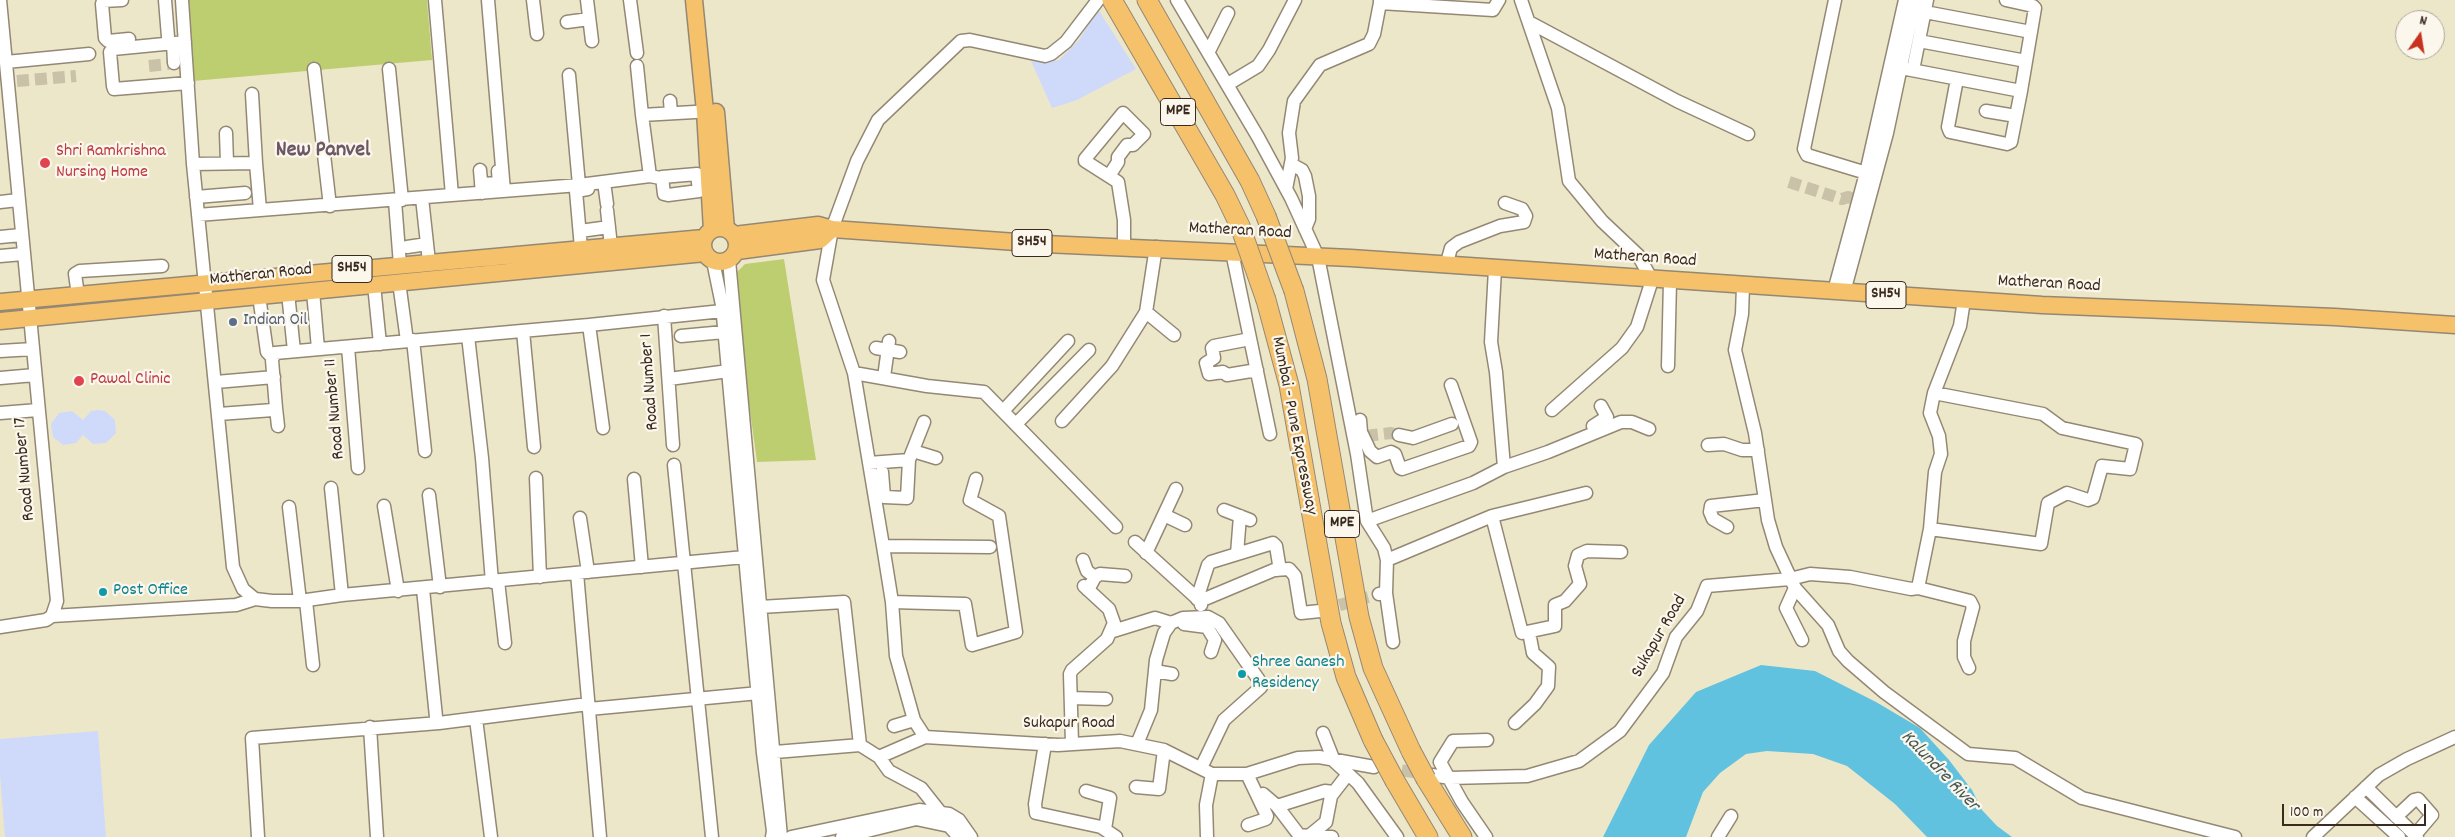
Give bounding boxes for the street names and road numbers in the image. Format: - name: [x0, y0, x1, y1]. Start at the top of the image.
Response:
- road number: MPE: [1160, 98, 1196, 125]
- street label: Matheran Road: [1188, 219, 1292, 245]
- road number: SH54: [1012, 230, 1052, 256]
- street label: Matheran Road: [1593, 245, 1697, 273]
- road number: SH54: [332, 255, 372, 282]
- street label: Matheran Road: [209, 260, 313, 292]
- street label: Matheran Road: [1997, 272, 2101, 298]
- road number: SH54: [1866, 282, 1906, 308]
- street label: Road Number 1: [637, 333, 665, 431]
- street label: Mumbai - Pune Expressway: [1265, 335, 1321, 517]
- street label: Road Number 11: [321, 358, 351, 460]
- street label: Road Number 17: [11, 416, 41, 522]
- road number: MPE: [1324, 510, 1360, 538]
- street label: Sukapur Road: [1628, 592, 1692, 682]
- street label: Sukapur Road: [1023, 714, 1115, 736]

